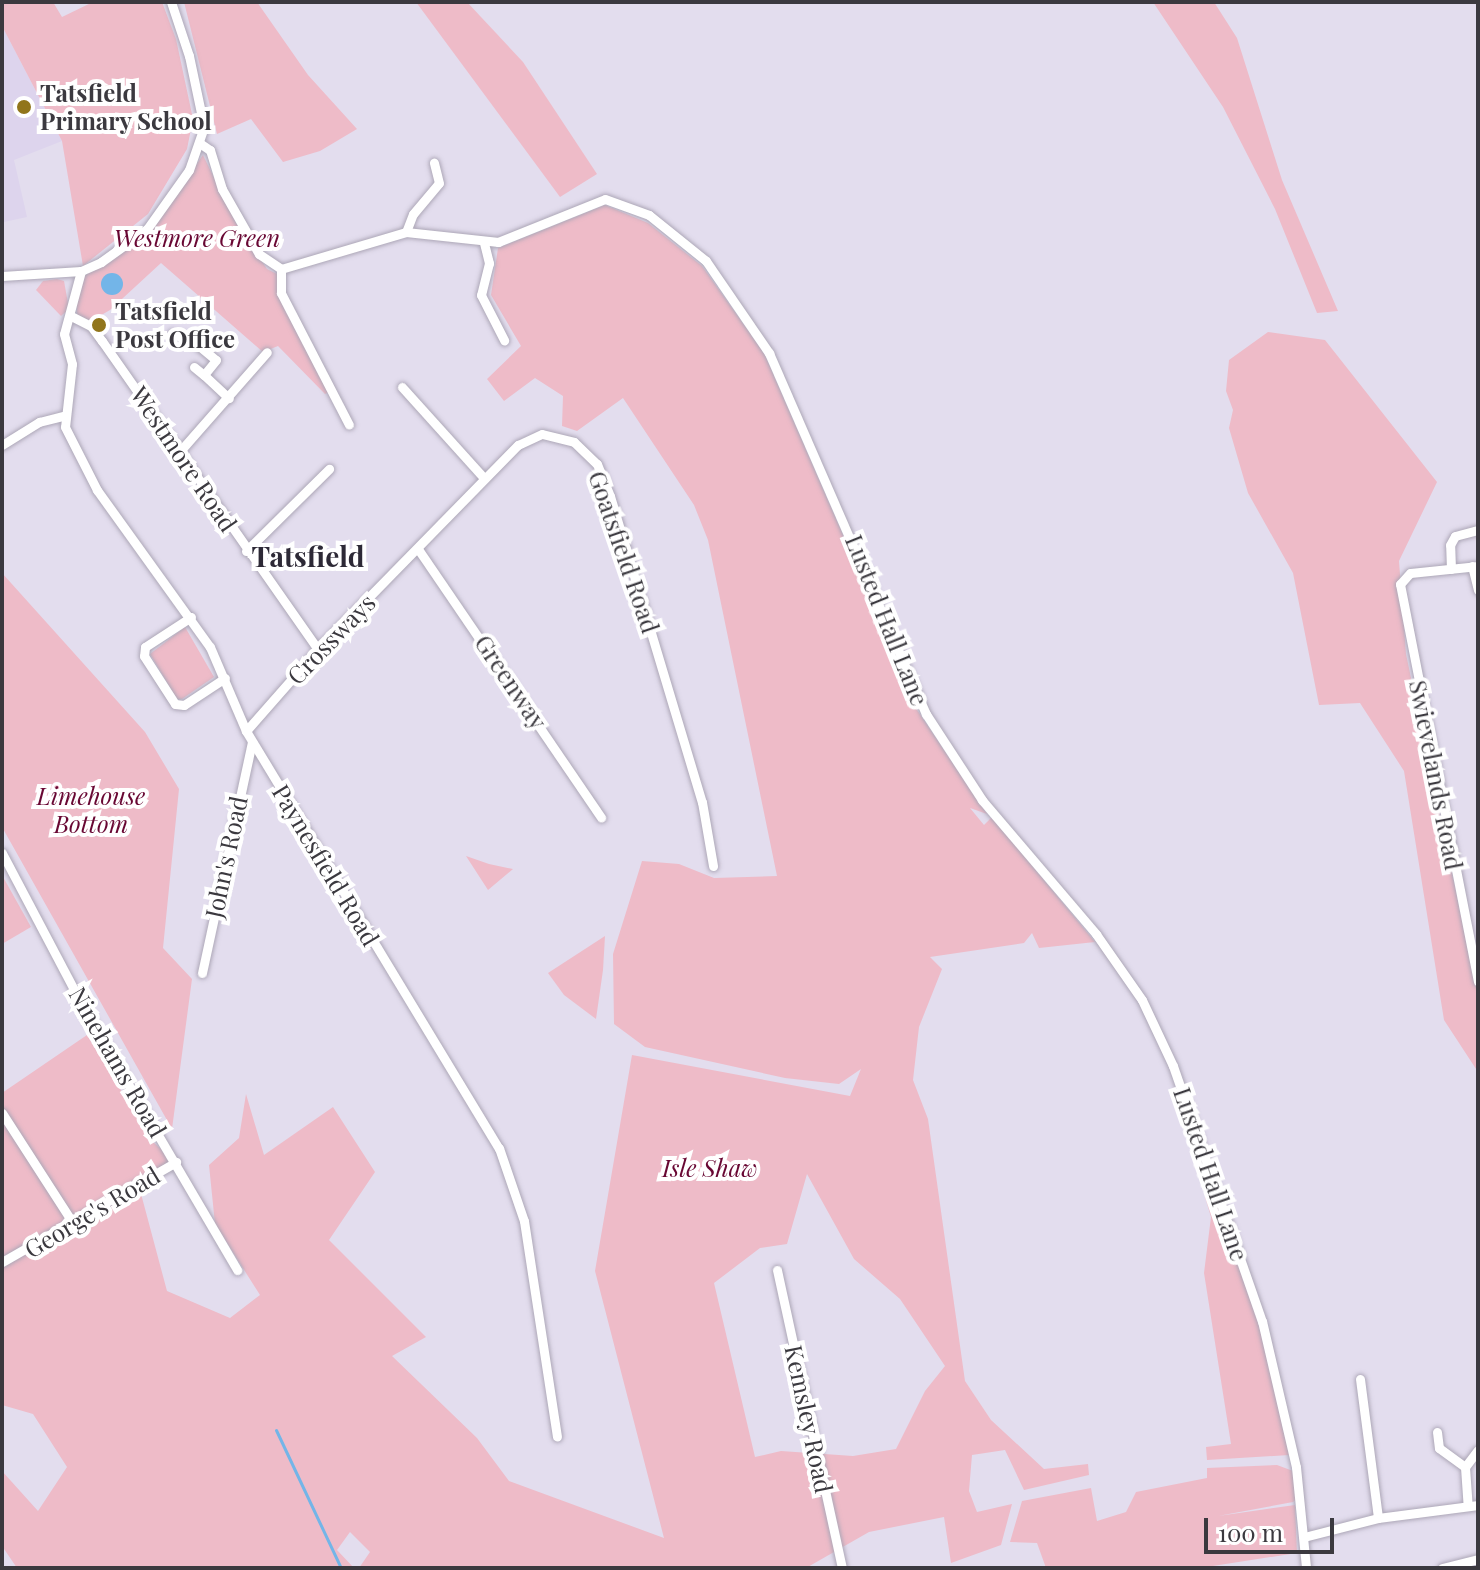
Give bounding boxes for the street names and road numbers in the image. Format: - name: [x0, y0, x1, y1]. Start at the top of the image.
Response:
- street label: Westmore Road: [125, 381, 243, 537]
- street label: Goatsfield Road: [583, 467, 665, 637]
- street label: Lusted Hall Lane: [840, 530, 934, 710]
- street label: Crossways: [281, 588, 381, 690]
- street label: Greenway: [469, 629, 553, 735]
- street label: Swievelands Road: [1403, 678, 1469, 872]
- street label: Paynesfield Road: [266, 779, 386, 951]
- street label: John's Road: [199, 793, 253, 921]
- street label: Ninehams Road: [63, 982, 173, 1142]
- street label: Lusted Hall Lane: [1168, 1083, 1254, 1265]
- street label: George's Road: [19, 1160, 165, 1264]
- street label: Kemsley Road: [779, 1342, 839, 1496]

